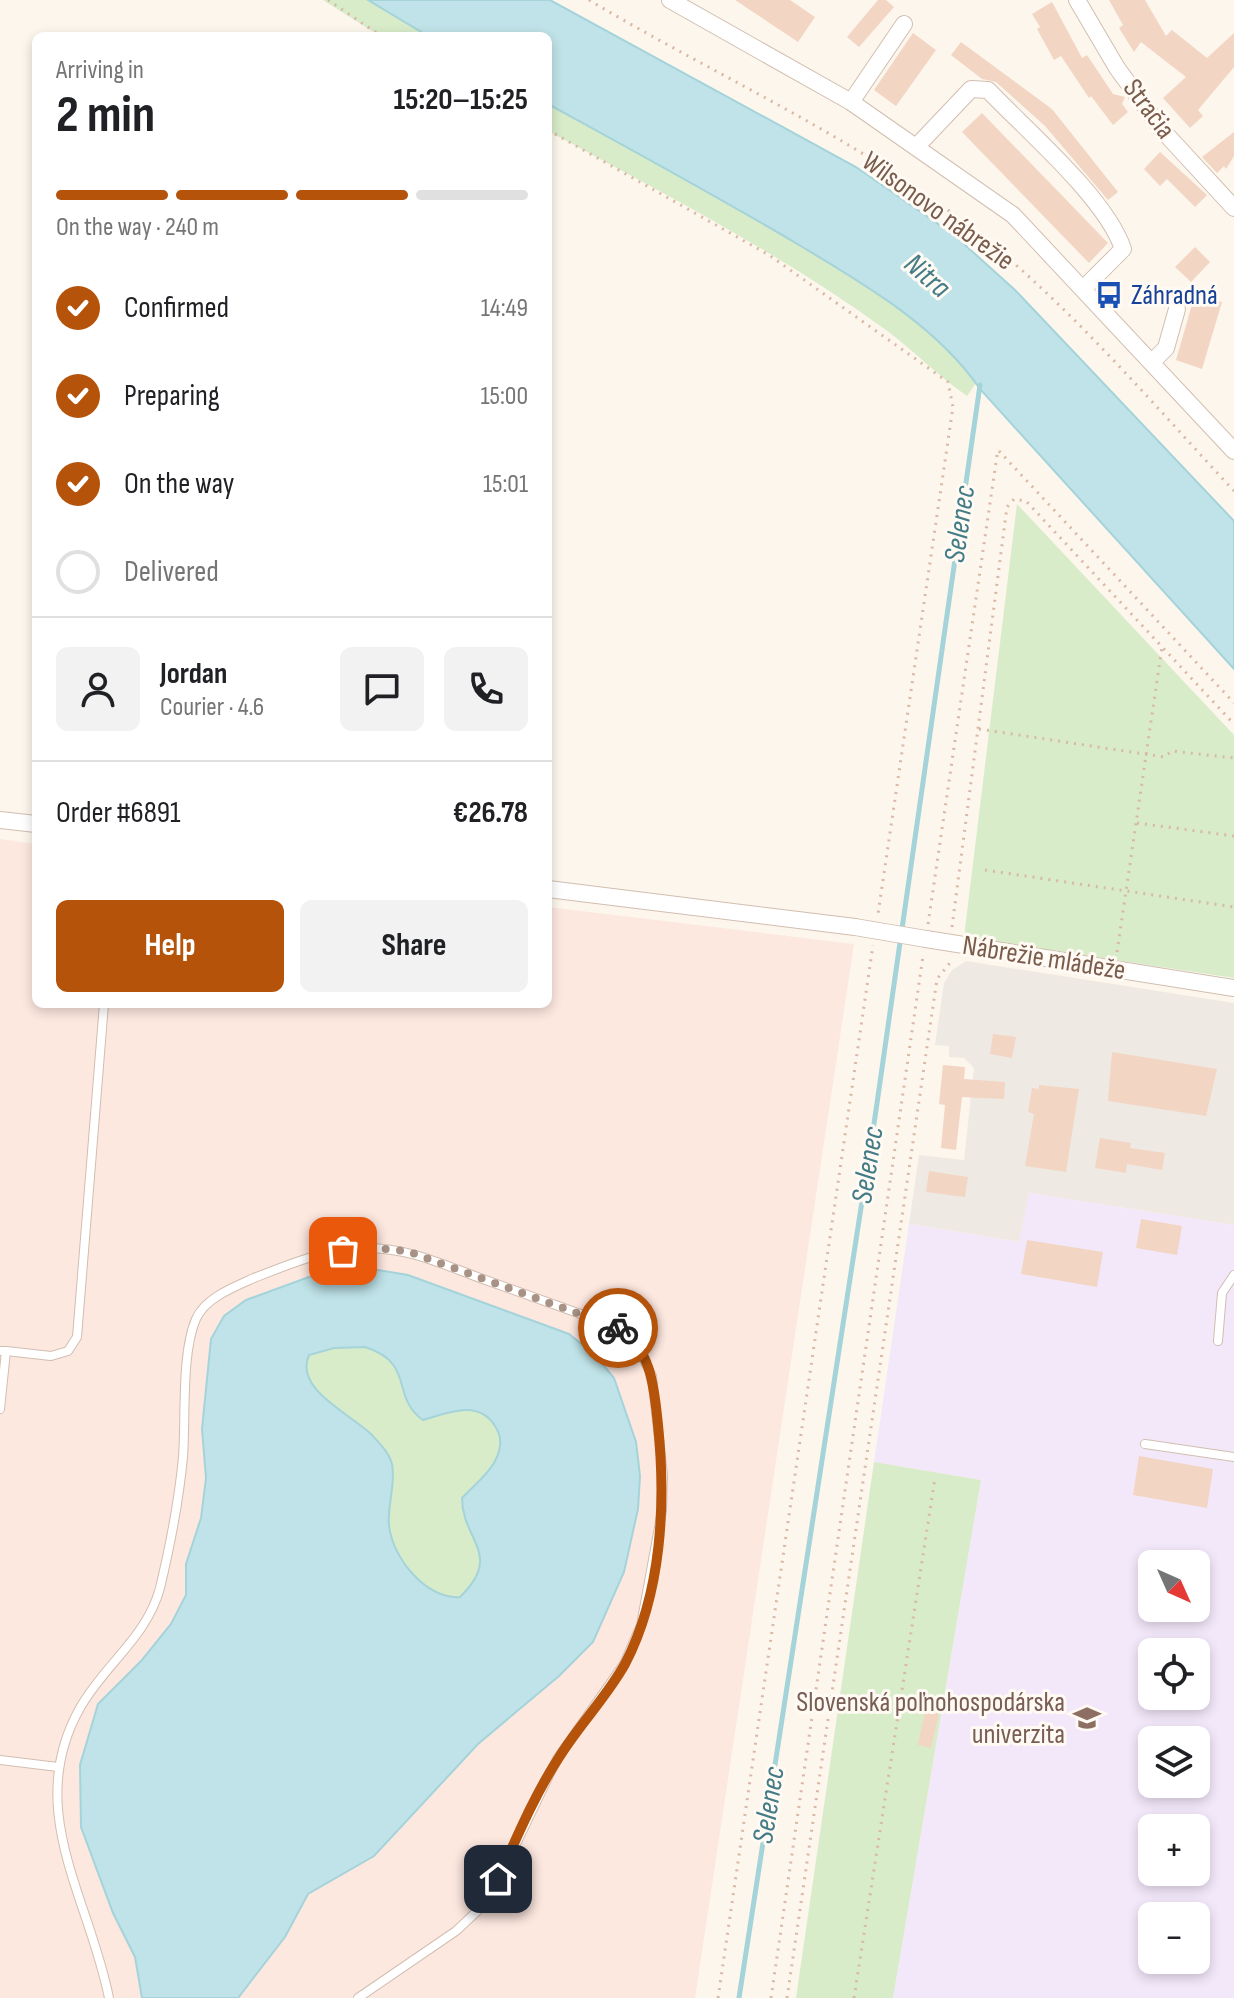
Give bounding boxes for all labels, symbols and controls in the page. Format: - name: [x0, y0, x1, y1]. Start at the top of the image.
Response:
- text: Arriving in: [56, 55, 144, 86]
- street label: Stračia: [1116, 73, 1182, 145]
- text: 15:20–15:25: [394, 82, 528, 118]
- text: 2 min: [56, 84, 155, 147]
- street label: Wilsonovo nábrežie: [855, 145, 1021, 277]
- text: On the way · 240 m: [56, 212, 219, 243]
- water label: Nitra: [896, 246, 958, 306]
- place label: Záhradná: [1131, 279, 1218, 312]
- bus stop icon: Záhradná: [1094, 280, 1124, 310]
- icon: check: [56, 286, 100, 330]
- text: Confirmed: [124, 290, 229, 326]
- text: 14:49: [481, 293, 528, 324]
- icon: check: [56, 374, 100, 418]
- text: Preparing: [124, 378, 220, 414]
- text: 15:00: [480, 381, 528, 412]
- icon: check: [56, 462, 100, 506]
- text: On the way: [124, 466, 234, 502]
- text: 15:01: [483, 469, 528, 500]
- water label: Selenec: [937, 483, 983, 565]
- text: Delivered: [124, 554, 219, 590]
- button: person: [56, 647, 140, 731]
- button: chat: [340, 647, 424, 731]
- button: phone: [444, 647, 528, 731]
- text: Jordan: [160, 656, 227, 692]
- text: Courier · 4.6: [160, 692, 264, 723]
- text: Order #6891: [56, 795, 181, 831]
- text: €26.78: [453, 795, 528, 831]
- button: Help: [56, 900, 284, 992]
- button: Share: [300, 900, 528, 992]
- street label: Nábrežie mládeže: [960, 929, 1128, 987]
- water label: Selenec: [844, 1124, 892, 1206]
- pin: [309, 1217, 377, 1285]
- icon: bag: [321, 1229, 365, 1273]
- courier: [578, 1288, 658, 1368]
- icon: bike: [596, 1306, 640, 1350]
- north arrow: [1138, 1550, 1210, 1622]
- map controls: [1138, 1550, 1210, 1974]
- button: locate: [1138, 1638, 1210, 1710]
- place label: Slovenská poľnohospodárska univerzita: [796, 1686, 1065, 1751]
- school or university icon: Slovenská poľnohospodárska univerzita: [1072, 1703, 1102, 1733]
- button: layers: [1138, 1726, 1210, 1798]
- water label: Selenec: [745, 1764, 793, 1846]
- button: +: [1138, 1814, 1210, 1886]
- pin: [464, 1845, 532, 1913]
- icon: home: [476, 1857, 520, 1901]
- button: −: [1138, 1902, 1210, 1974]

